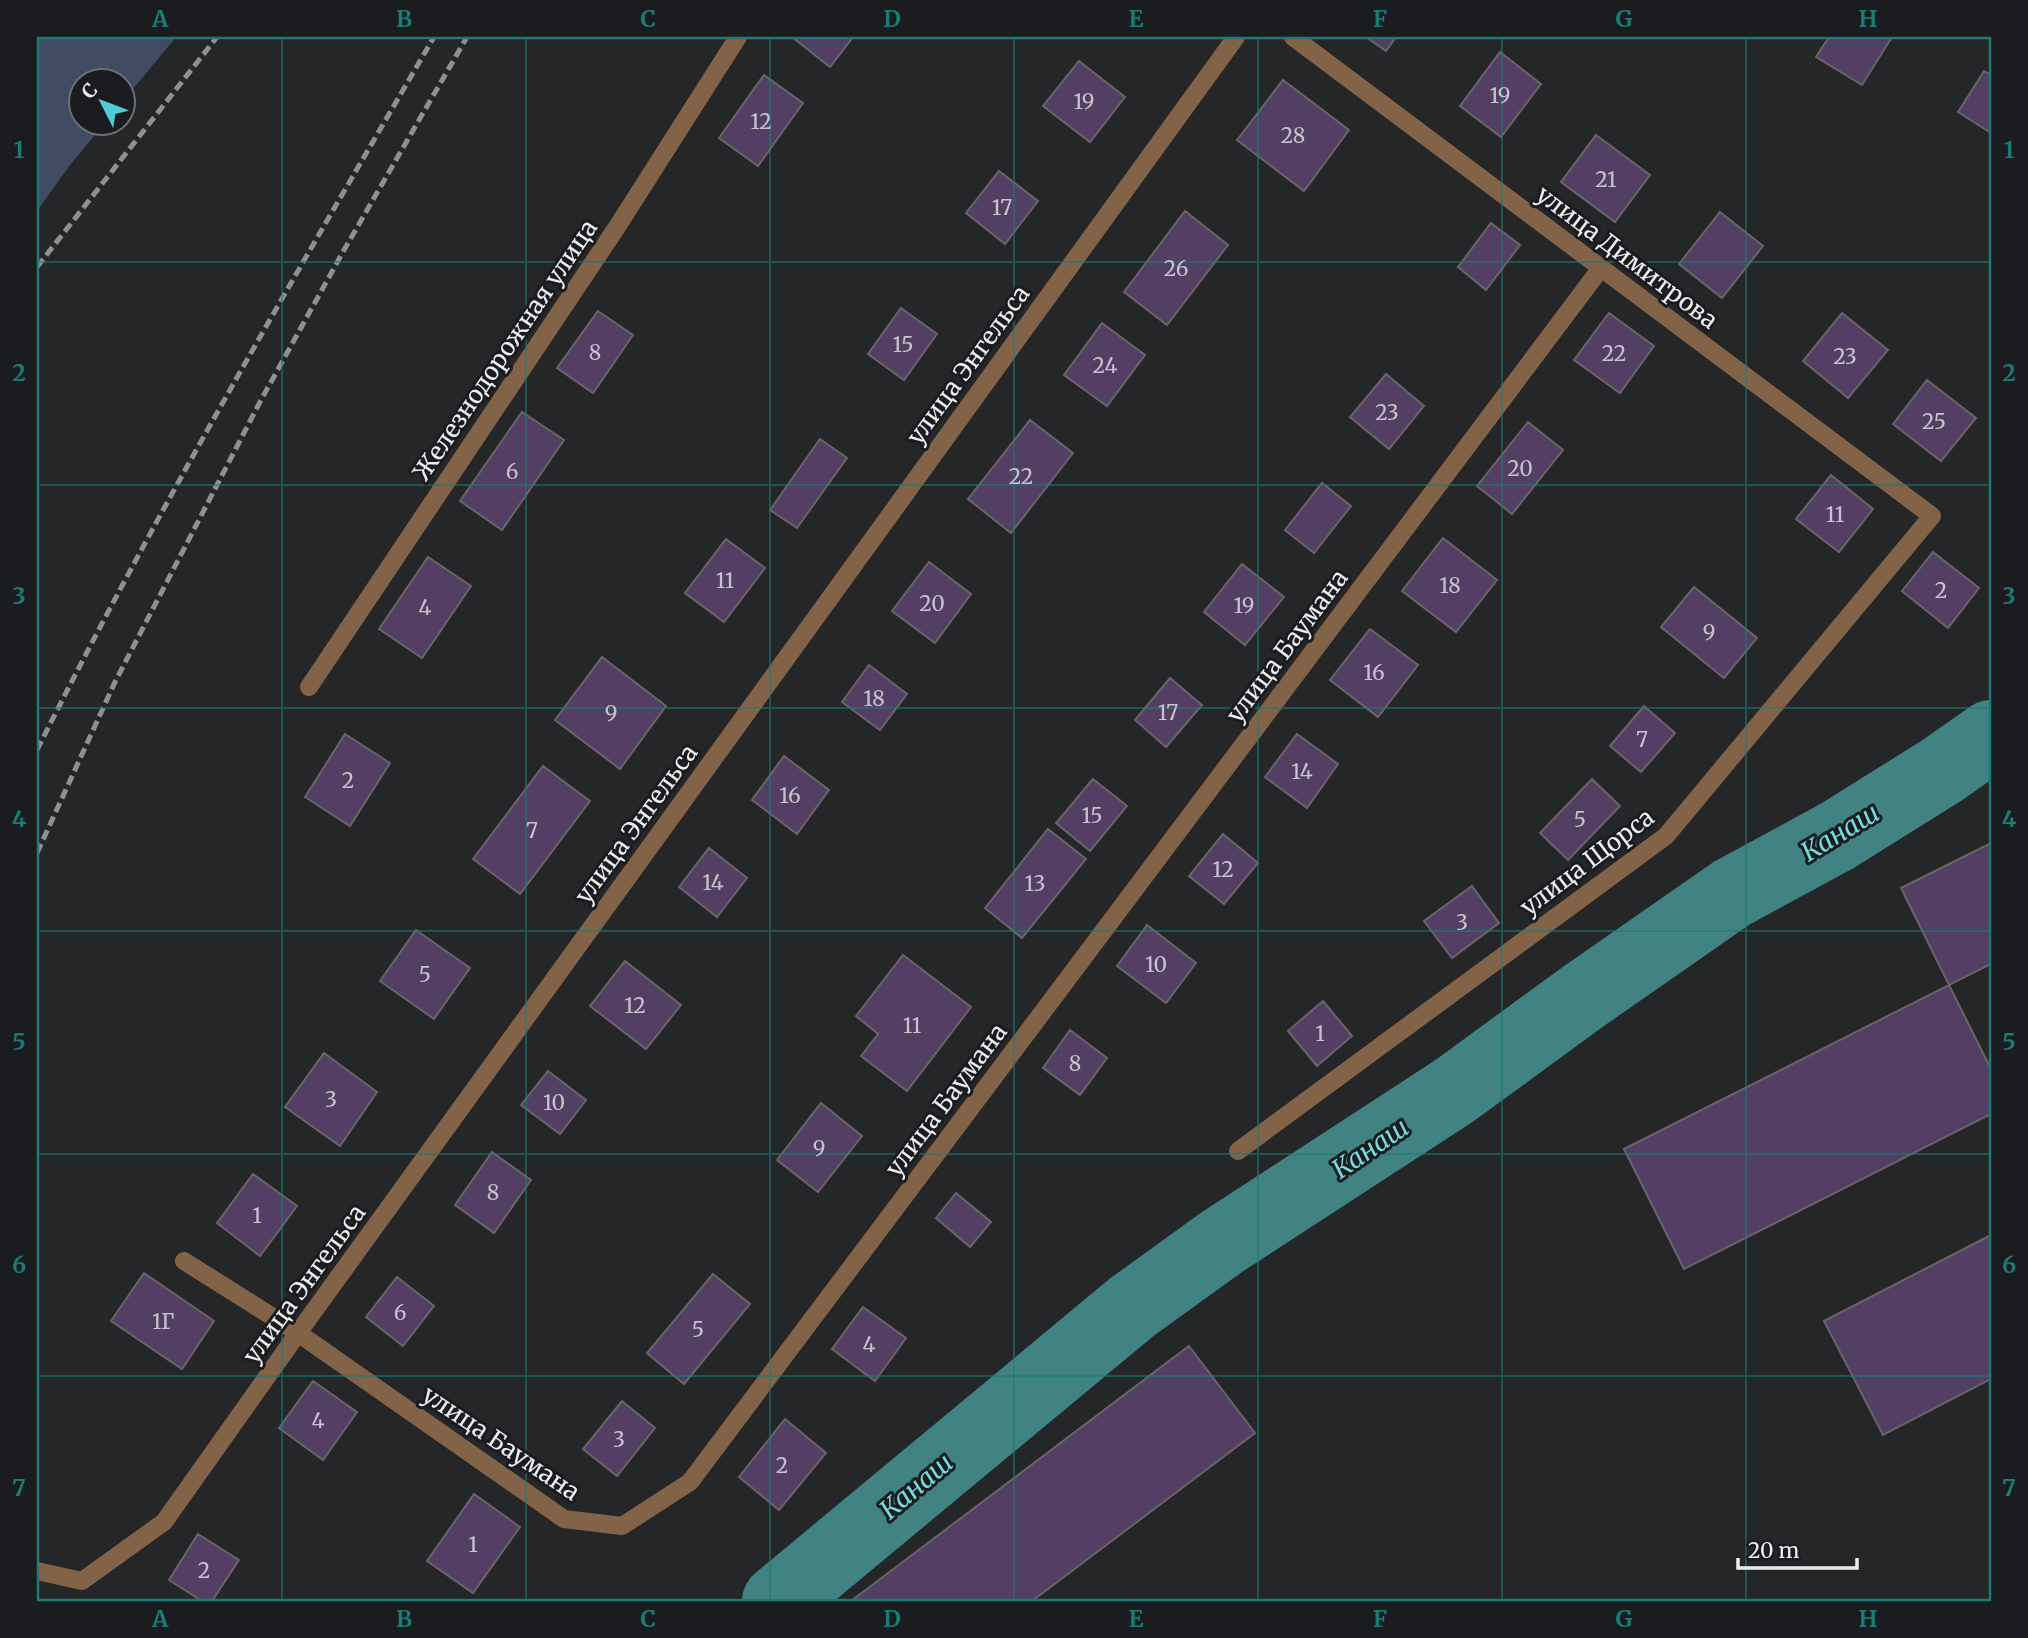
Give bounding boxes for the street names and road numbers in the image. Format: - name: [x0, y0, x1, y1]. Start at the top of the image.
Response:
- street label: улица Димитрова: [1530, 179, 1724, 336]
- street label: Железнодорожная улица: [406, 213, 604, 486]
- street label: улица Энгельса: [900, 279, 1036, 451]
- street label: улица Баумана: [1219, 563, 1355, 729]
- street label: улица Энгельса: [568, 738, 704, 910]
- street label: улица Щорса: [1514, 801, 1660, 922]
- street label: улица Баумана: [878, 1017, 1014, 1183]
- street label: улица Энгельса: [236, 1198, 372, 1370]
- street label: улица Баумана: [416, 1379, 586, 1507]

